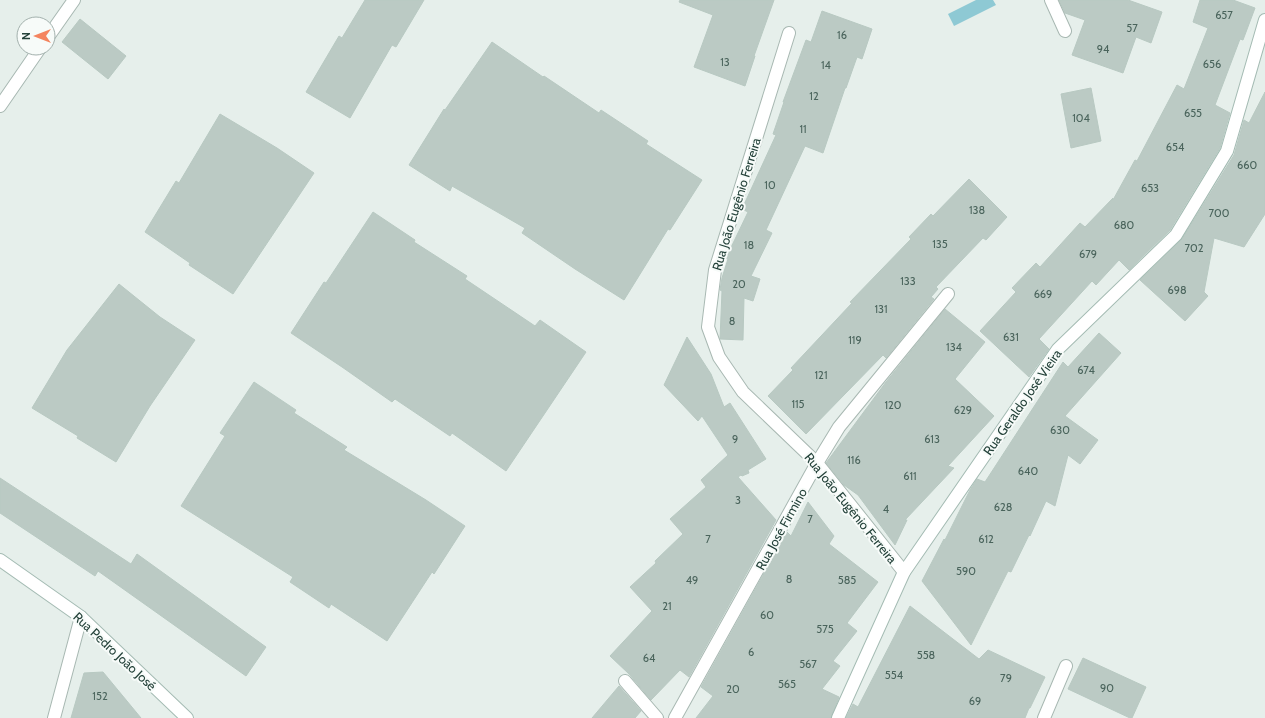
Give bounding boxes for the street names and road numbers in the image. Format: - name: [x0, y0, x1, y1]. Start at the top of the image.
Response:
- street label: Rua João Eugênio Ferreira: [708, 135, 764, 272]
- street label: Rua Geraldo José Vieira: [979, 345, 1065, 458]
- street label: Rua João Eugênio Ferreira: [801, 449, 901, 567]
- street label: Rua José Firmino: [752, 485, 810, 573]
- street label: Rua Pedro João José: [70, 608, 160, 694]

